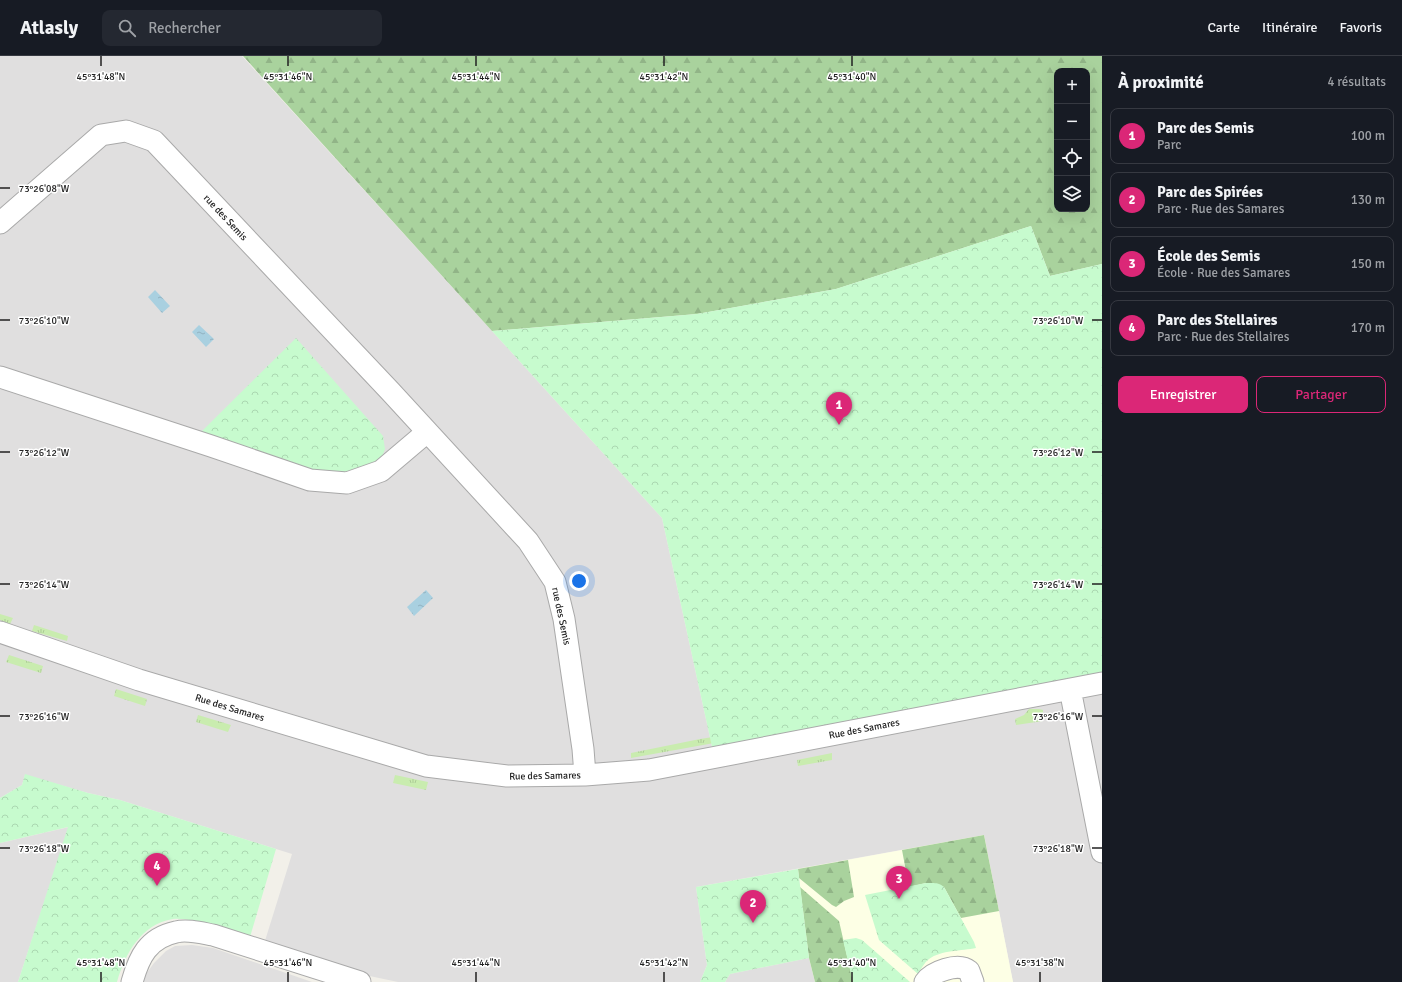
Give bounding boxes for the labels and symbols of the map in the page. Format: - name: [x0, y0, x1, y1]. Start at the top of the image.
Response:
- text: 45°31'48"N: [77, 71, 125, 83]
- text: 45°31'46"N: [264, 71, 312, 83]
- text: 45°31'44"N: [452, 71, 500, 83]
- text: 45°31'42"N: [640, 71, 688, 83]
- text: 45°31'40"N: [828, 71, 876, 83]
- text: 73°26'08"W: [19, 183, 70, 195]
- street label: rue des Semis: [201, 192, 250, 244]
- text: 73°26'10"W: [19, 315, 70, 327]
- text: 73°26'10"W: [1033, 315, 1084, 327]
- pin: 1: [826, 392, 852, 425]
- text: 73°26'12"W: [19, 447, 70, 459]
- text: 73°26'12"W: [1033, 447, 1084, 459]
- your location: [569, 571, 589, 591]
- text: 73°26'14"W: [19, 579, 70, 591]
- text: 73°26'14"W: [1033, 579, 1084, 591]
- street label: rue des Semis: [549, 586, 573, 647]
- street label: Rue des Samares: [194, 692, 266, 724]
- text: 73°26'16"W: [19, 711, 70, 723]
- text: 73°26'16"W: [1033, 711, 1084, 723]
- street label: Rue des Samares: [828, 716, 901, 742]
- street label: Rue des Samares: [509, 769, 582, 783]
- text: 73°26'18"W: [19, 843, 70, 855]
- text: 73°26'18"W: [1033, 843, 1084, 855]
- pin: 4: [144, 853, 170, 886]
- pin: 3: [886, 866, 912, 899]
- pin: 2: [740, 890, 766, 923]
- text: 45°31'48"N: [77, 957, 125, 969]
- text: 45°31'46"N: [264, 957, 312, 969]
- text: 45°31'44"N: [452, 957, 500, 969]
- text: 45°31'42"N: [640, 957, 688, 969]
- text: 45°31'40"N: [828, 957, 876, 969]
- text: 45°31'38"N: [1016, 957, 1064, 969]

